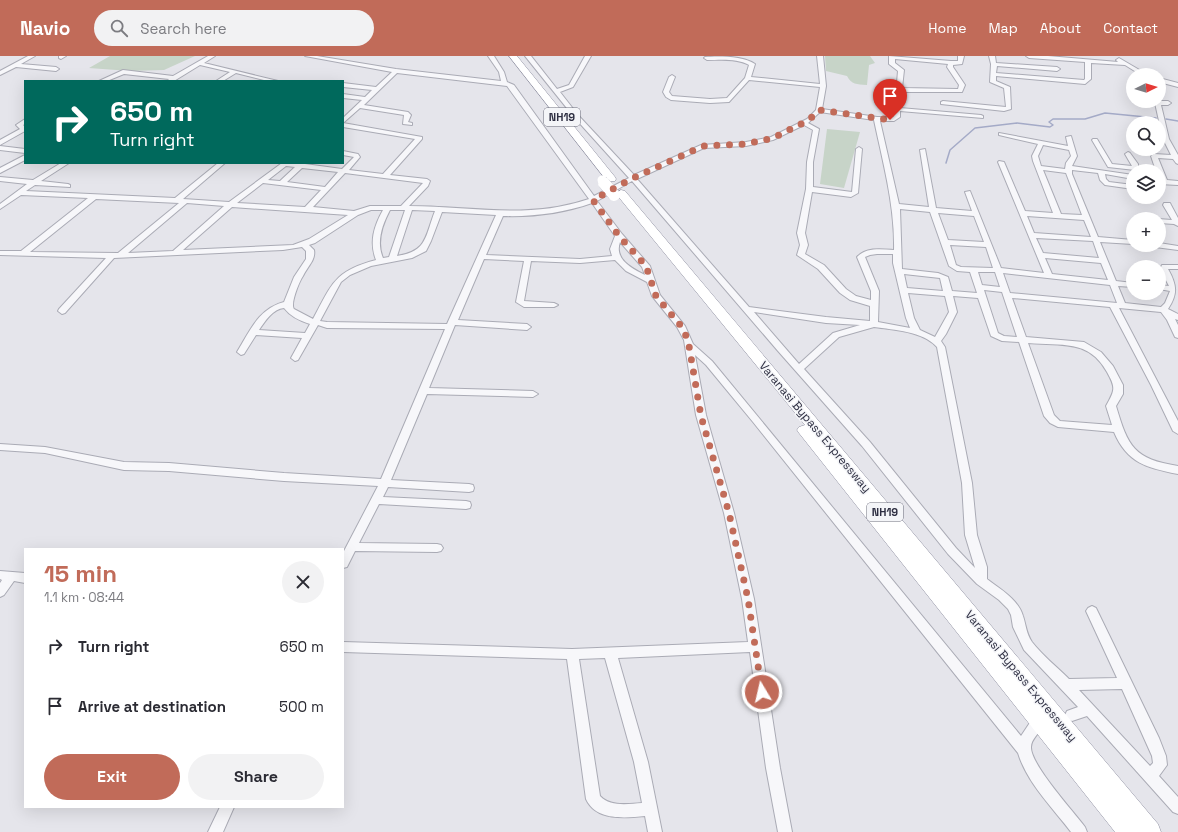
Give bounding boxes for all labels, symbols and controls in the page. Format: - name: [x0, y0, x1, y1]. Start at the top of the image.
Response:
- search box: [94, 10, 374, 46]
- text: Navio: [20, 16, 70, 41]
- icon: search: [108, 17, 130, 39]
- text: Search here: [140, 19, 227, 38]
- text: Home: [928, 19, 966, 37]
- text: Map: [988, 19, 1018, 37]
- text: About: [1040, 19, 1081, 37]
- text: Contact: [1103, 19, 1158, 37]
- north arrow: [1126, 68, 1166, 108]
- map controls: [1126, 68, 1166, 300]
- pin: [873, 79, 907, 120]
- icon: arrive: [879, 85, 901, 107]
- text: 650 m: [110, 93, 193, 129]
- icon: right: [44, 96, 96, 148]
- road number: NH19: [544, 108, 580, 126]
- button: search: [1126, 116, 1166, 156]
- text: Turn right: [110, 128, 194, 151]
- button: layers: [1126, 164, 1166, 204]
- button: +: [1126, 212, 1166, 252]
- button: −: [1126, 260, 1166, 300]
- street label: Varanasi Bypass Expressway: [755, 358, 875, 496]
- road number: NH19: [867, 503, 903, 521]
- text: 15 min: [44, 558, 117, 589]
- button: close: [282, 561, 324, 603]
- text: 1.1 km · 08:44: [44, 589, 124, 606]
- street label: Varanasi Bypass Expressway: [961, 607, 1081, 745]
- icon: right: [44, 635, 66, 657]
- text: Turn right: [78, 637, 149, 656]
- text: 650 m: [279, 637, 324, 656]
- position arrow: [741, 671, 783, 713]
- icon: arrive: [44, 695, 66, 717]
- text: Arrive at destination: [78, 697, 226, 716]
- text: 500 m: [279, 697, 324, 716]
- button: Exit: [44, 754, 180, 800]
- button: Share: [188, 754, 324, 800]

